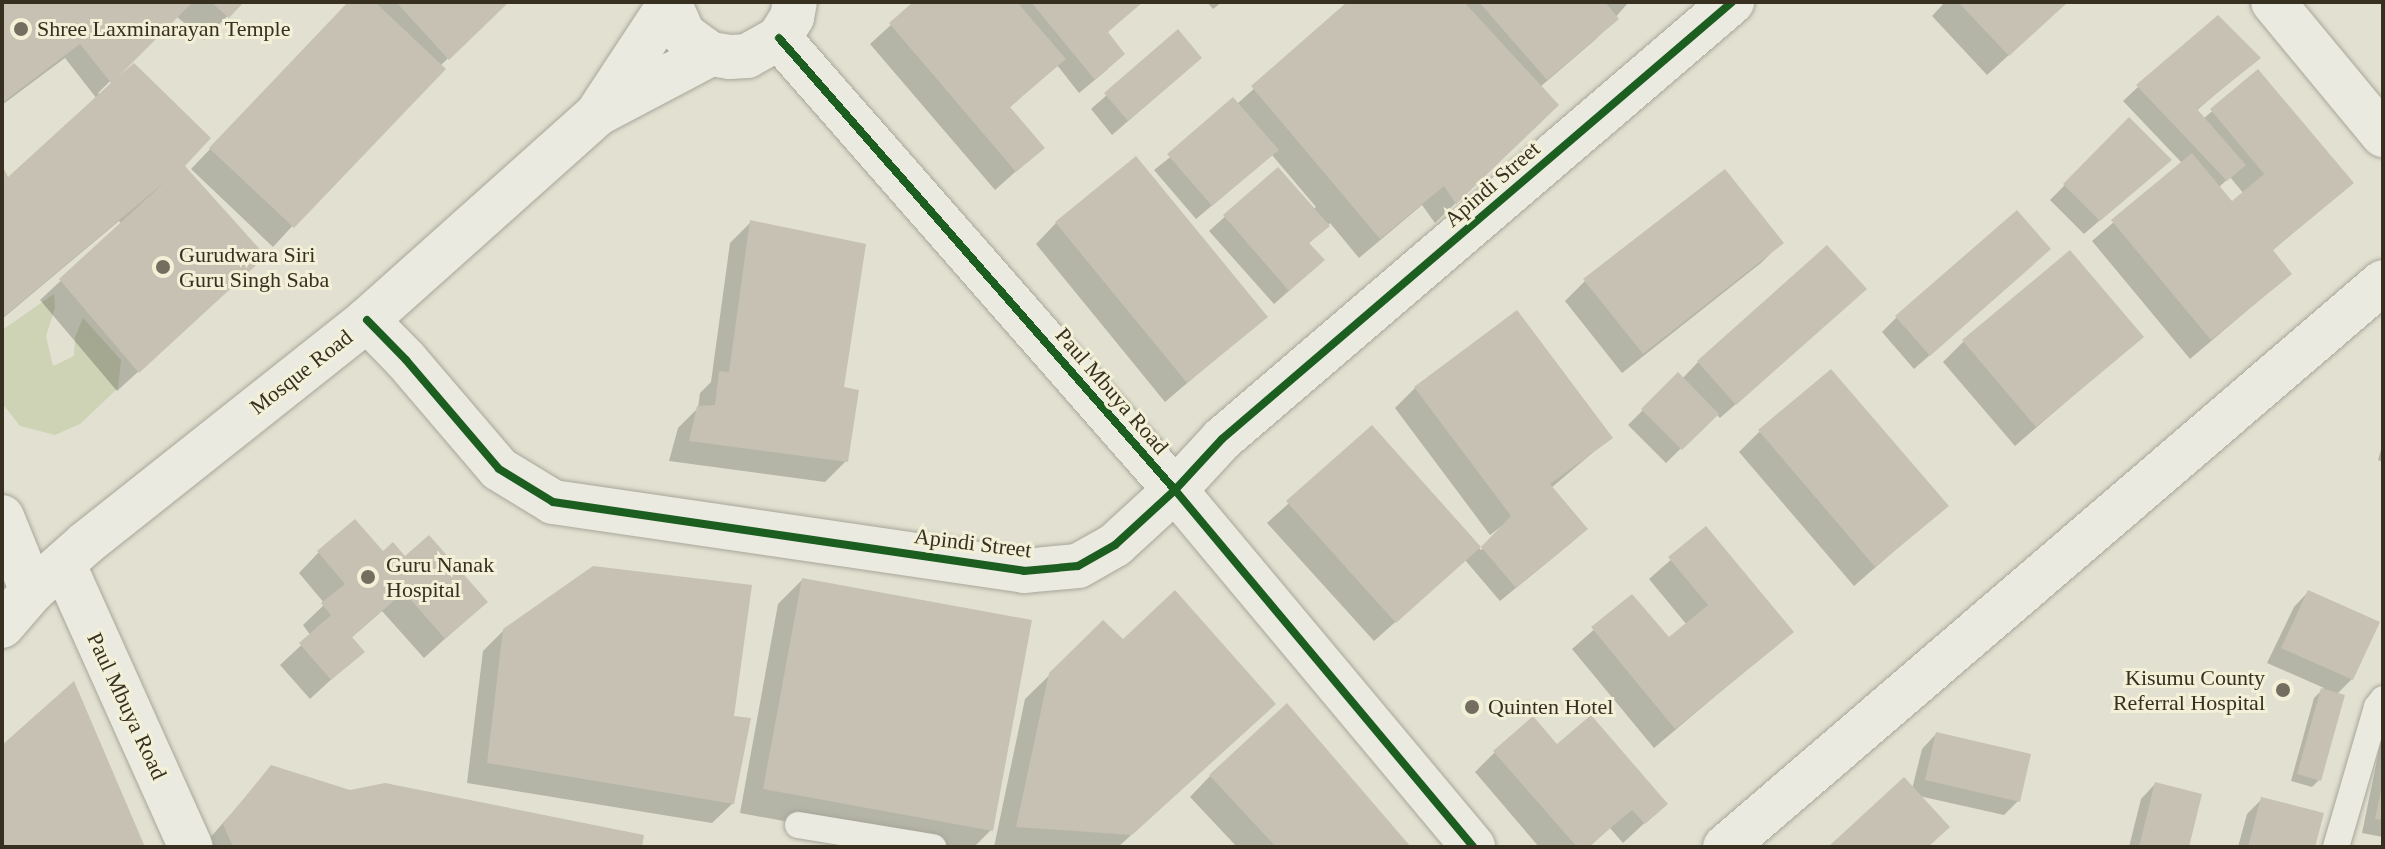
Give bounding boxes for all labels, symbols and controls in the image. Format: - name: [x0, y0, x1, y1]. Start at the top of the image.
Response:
- place label: Shree Laxminarayan Temple: [37, 16, 291, 42]
- marker: Shree Laxminarayan Temple: [12, 20, 30, 38]
- street label: Apindi Street: [1439, 135, 1545, 233]
- place label: Gurudwara Siri Guru Singh Saba: [179, 241, 329, 292]
- marker: Gurudwara Siri Guru Singh Saba: [154, 258, 172, 276]
- street label: Paul Mbuya Road: [1050, 322, 1174, 460]
- street label: Mosque Road: [244, 324, 358, 420]
- street label: Apindi Street: [913, 523, 1033, 563]
- place label: Guru Nanak Hospital: [386, 551, 494, 602]
- marker: Guru Nanak Hospital: [357, 566, 379, 588]
- street label: Paul Mbuya Road: [81, 628, 173, 784]
- place label: Kisumu County Referral Hospital: [2113, 664, 2265, 716]
- marker: Kisumu County Referral Hospital: [2272, 679, 2294, 701]
- place label: Quinten Hotel: [1488, 694, 1613, 720]
- marker: Quinten Hotel: [1463, 698, 1481, 716]

